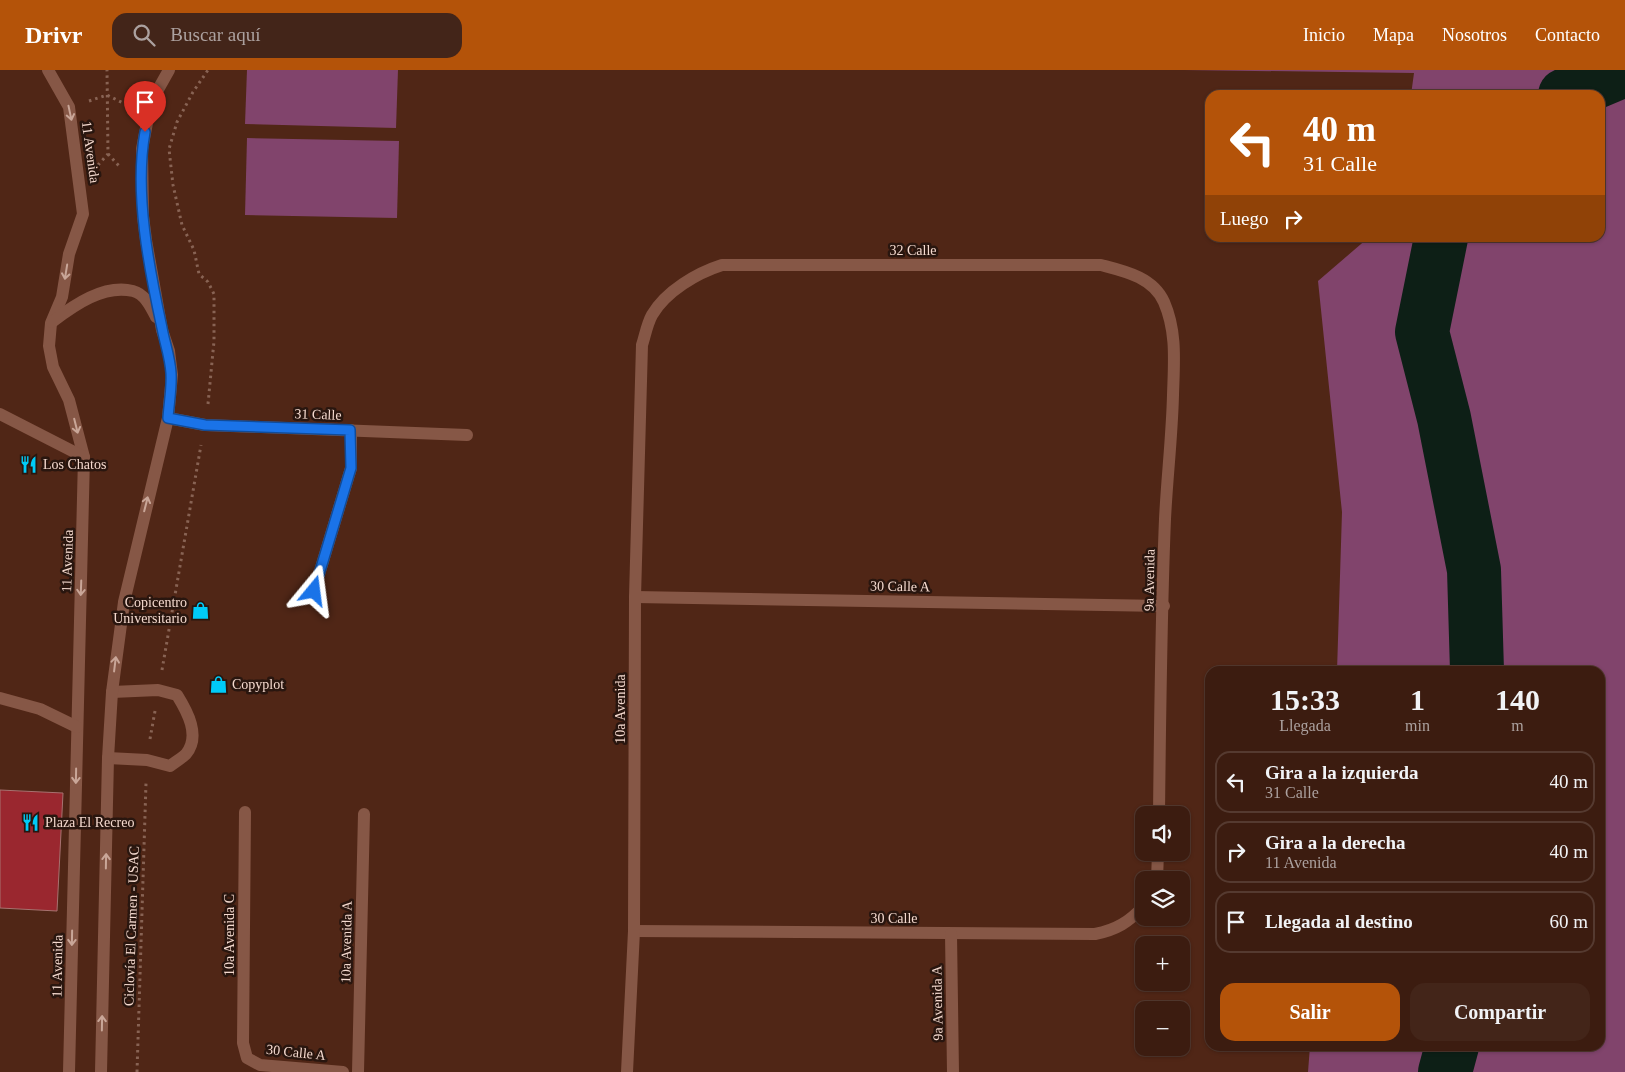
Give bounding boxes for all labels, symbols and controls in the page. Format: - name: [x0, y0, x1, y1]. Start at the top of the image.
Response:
- search box: [112, 13, 462, 58]
- icon: search: [130, 21, 158, 49]
- text: Drivr: [25, 22, 82, 48]
- text: Buscar aquí: [170, 24, 261, 45]
- text: Inicio: [1303, 25, 1345, 45]
- text: Mapa: [1373, 25, 1414, 45]
- text: Nosotros: [1442, 25, 1507, 45]
- text: Contacto: [1535, 25, 1600, 45]
- pin: [124, 81, 166, 132]
- icon: arrive: [131, 88, 159, 116]
- one-way arrow: [66, 105, 75, 121]
- icon: left: [1220, 110, 1285, 175]
- text: 40 m: [1303, 110, 1376, 149]
- street label: 11 Avenida: [79, 120, 102, 185]
- text: 31 Calle: [1303, 151, 1377, 176]
- icon: right: [1279, 205, 1307, 233]
- text: Luego: [1220, 208, 1269, 229]
- street label: 32 Calle: [889, 243, 937, 258]
- one-way arrow: [61, 263, 71, 279]
- street label: 31 Calle: [294, 406, 342, 423]
- one-way arrow: [72, 418, 81, 434]
- restaurant icon: Los Chatos: [19, 454, 39, 474]
- place label: Los Chatos: [43, 457, 106, 472]
- one-way arrow: [142, 497, 151, 513]
- street label: 11 Avenida: [59, 529, 76, 593]
- street label: 9a Avenida: [1141, 548, 1158, 611]
- position arrow: [287, 564, 339, 616]
- street label: 30 Calle A: [870, 578, 931, 595]
- one-way arrow: [76, 579, 86, 595]
- place label: Copicentro Universitario: [113, 595, 187, 626]
- shop icon: Copicentro Universitario: [191, 600, 211, 620]
- one-way arrow: [110, 656, 120, 672]
- shop icon: Copyplot: [208, 674, 228, 694]
- street label: 10a Avenida: [613, 674, 628, 744]
- place label: Copyplot: [232, 677, 284, 692]
- text: 15:33: [1270, 683, 1340, 716]
- text: 1: [1410, 683, 1425, 716]
- text: 140: [1495, 683, 1540, 716]
- text: Llegada: [1279, 717, 1331, 734]
- text: min: [1405, 717, 1430, 734]
- text: m: [1511, 717, 1524, 734]
- text: Gira a la izquierda: [1265, 762, 1419, 783]
- one-way arrow: [71, 767, 81, 783]
- icon: left: [1222, 768, 1250, 796]
- text: 40 m: [1549, 771, 1588, 792]
- text: 31 Calle: [1265, 784, 1319, 801]
- map controls: [1135, 806, 1190, 1056]
- button: sound: [1135, 806, 1190, 861]
- restaurant icon: Plaza El Recreo: [21, 812, 41, 832]
- place label: Plaza El Recreo: [45, 815, 134, 830]
- text: Gira a la derecha: [1265, 832, 1406, 853]
- icon: right: [1222, 838, 1250, 866]
- text: 40 m: [1549, 841, 1588, 862]
- street label: Ciclovía El Carmen - USAC: [121, 846, 142, 1006]
- one-way arrow: [101, 853, 110, 869]
- text: 11 Avenida: [1265, 854, 1337, 871]
- button: layers: [1135, 871, 1190, 926]
- street label: 10a Avenida C: [222, 894, 237, 976]
- street label: 10a Avenida A: [338, 900, 355, 983]
- icon: arrive: [1222, 908, 1250, 936]
- street label: 30 Calle: [870, 911, 918, 926]
- text: Llegada al destino: [1265, 911, 1413, 932]
- text: 60 m: [1549, 911, 1588, 932]
- one-way arrow: [68, 930, 77, 946]
- street label: 11 Avenida: [49, 934, 66, 997]
- button: +: [1135, 936, 1190, 991]
- street label: 9a Avenida A: [929, 964, 946, 1041]
- button: Salir: [1220, 983, 1400, 1041]
- button: Compartir: [1410, 983, 1590, 1041]
- button: −: [1135, 1001, 1190, 1056]
- one-way arrow: [97, 1016, 107, 1032]
- street label: 30 Calle A: [265, 1042, 327, 1063]

